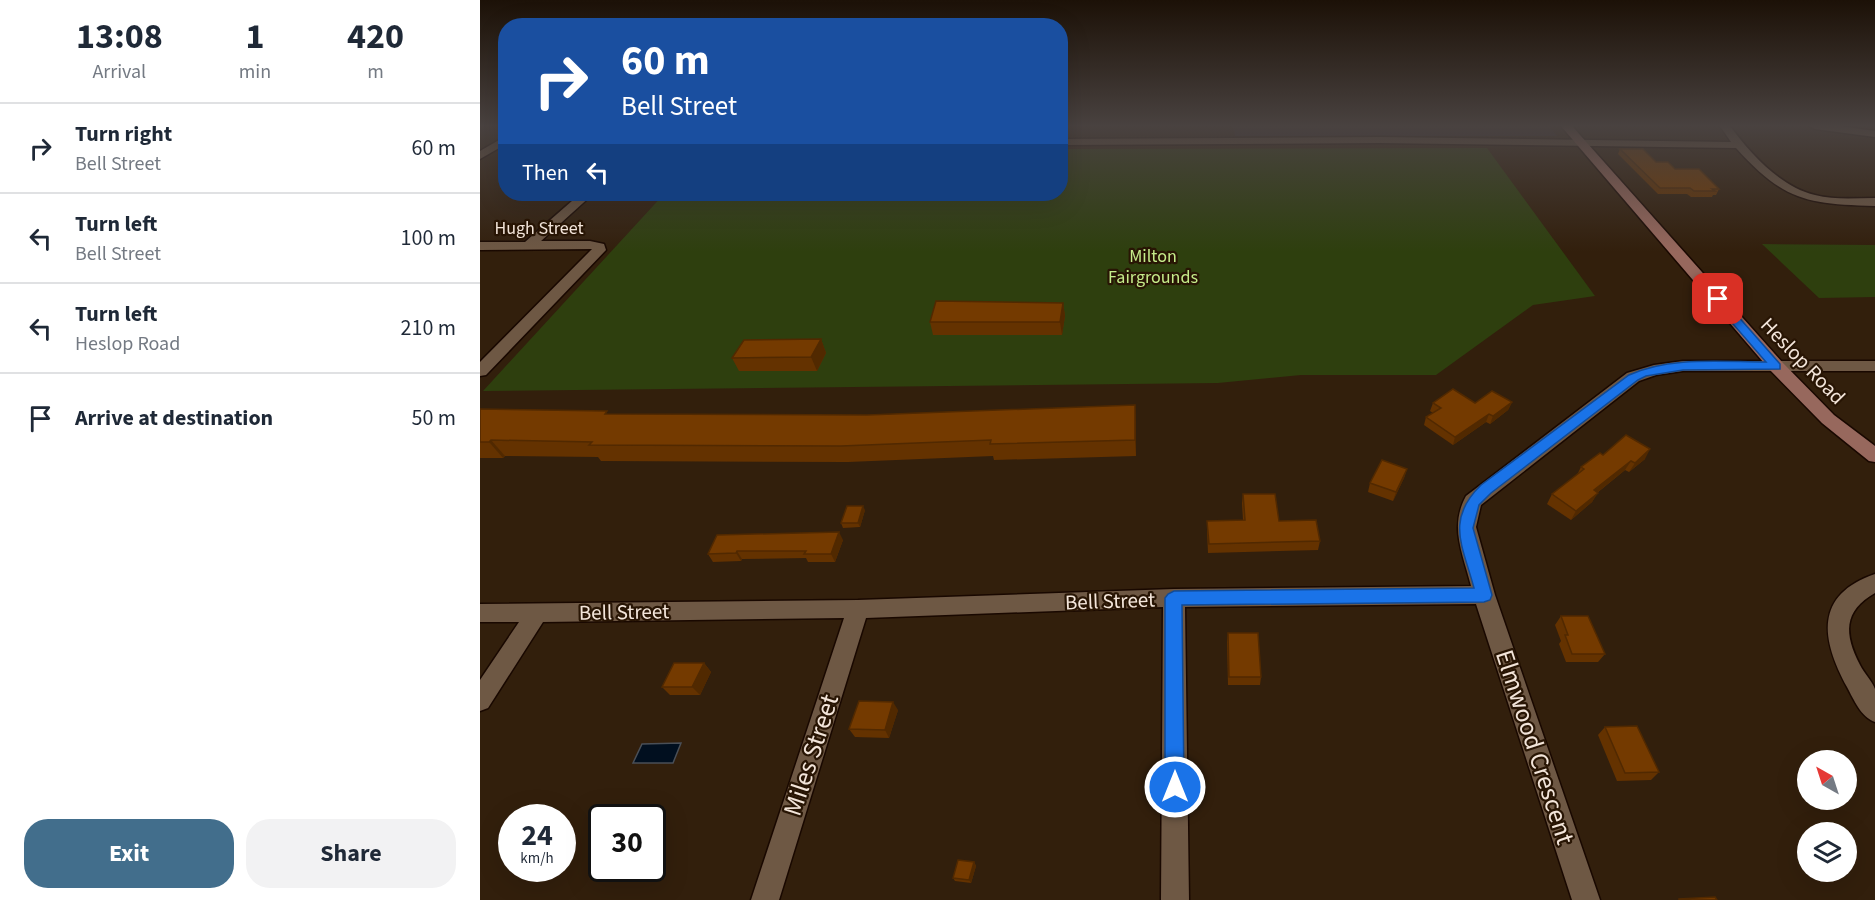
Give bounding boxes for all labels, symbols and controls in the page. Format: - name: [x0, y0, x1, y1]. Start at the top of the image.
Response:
- text: 13:08: [76, 11, 163, 62]
- text: 1: [245, 11, 264, 62]
- text: 420: [347, 11, 404, 62]
- text: 60 m: [621, 31, 710, 91]
- icon: right: [522, 42, 600, 120]
- text: Arrival: [92, 58, 146, 86]
- text: min: [239, 58, 271, 86]
- text: m: [367, 58, 384, 86]
- text: Bell Street: [621, 87, 737, 126]
- text: Turn right: [75, 118, 172, 150]
- icon: right: [24, 132, 57, 165]
- text: 60 m: [411, 132, 456, 164]
- text: Bell Street: [75, 150, 161, 178]
- icon: left: [581, 156, 614, 189]
- text: Then: [522, 157, 569, 189]
- text: Turn left: [75, 208, 157, 240]
- street label: Hugh Street: [494, 216, 584, 241]
- icon: left: [24, 222, 57, 255]
- text: 100 m: [401, 222, 456, 254]
- text: Bell Street: [75, 240, 161, 268]
- park label: Milton Fairgrounds: [1108, 244, 1198, 290]
- pin: [1692, 273, 1743, 324]
- icon: arrive: [1701, 282, 1734, 315]
- text: Turn left: [75, 298, 157, 330]
- street label: Heslop Road: [1754, 311, 1852, 411]
- icon: left: [24, 312, 57, 345]
- text: 210 m: [401, 312, 456, 344]
- text: Heslop Road: [75, 330, 180, 358]
- icon: arrive: [24, 402, 57, 435]
- text: Arrive at destination: [75, 402, 273, 434]
- text: 50 m: [411, 402, 456, 434]
- street label: Bell Street: [1064, 584, 1156, 618]
- street label: Bell Street: [579, 596, 669, 628]
- street label: Elmwood Crescent: [1486, 645, 1584, 849]
- street label: Miles Street: [774, 689, 848, 821]
- north arrow: [1797, 750, 1857, 810]
- map controls: [1797, 750, 1857, 882]
- position arrow: [1143, 755, 1207, 819]
- speed limit sign: 30: [588, 804, 666, 882]
- text: 24: [521, 814, 553, 857]
- button: Exit: [24, 819, 234, 888]
- button: Share: [246, 819, 456, 888]
- button: layers: [1797, 822, 1857, 882]
- text: km/h: [520, 848, 554, 869]

